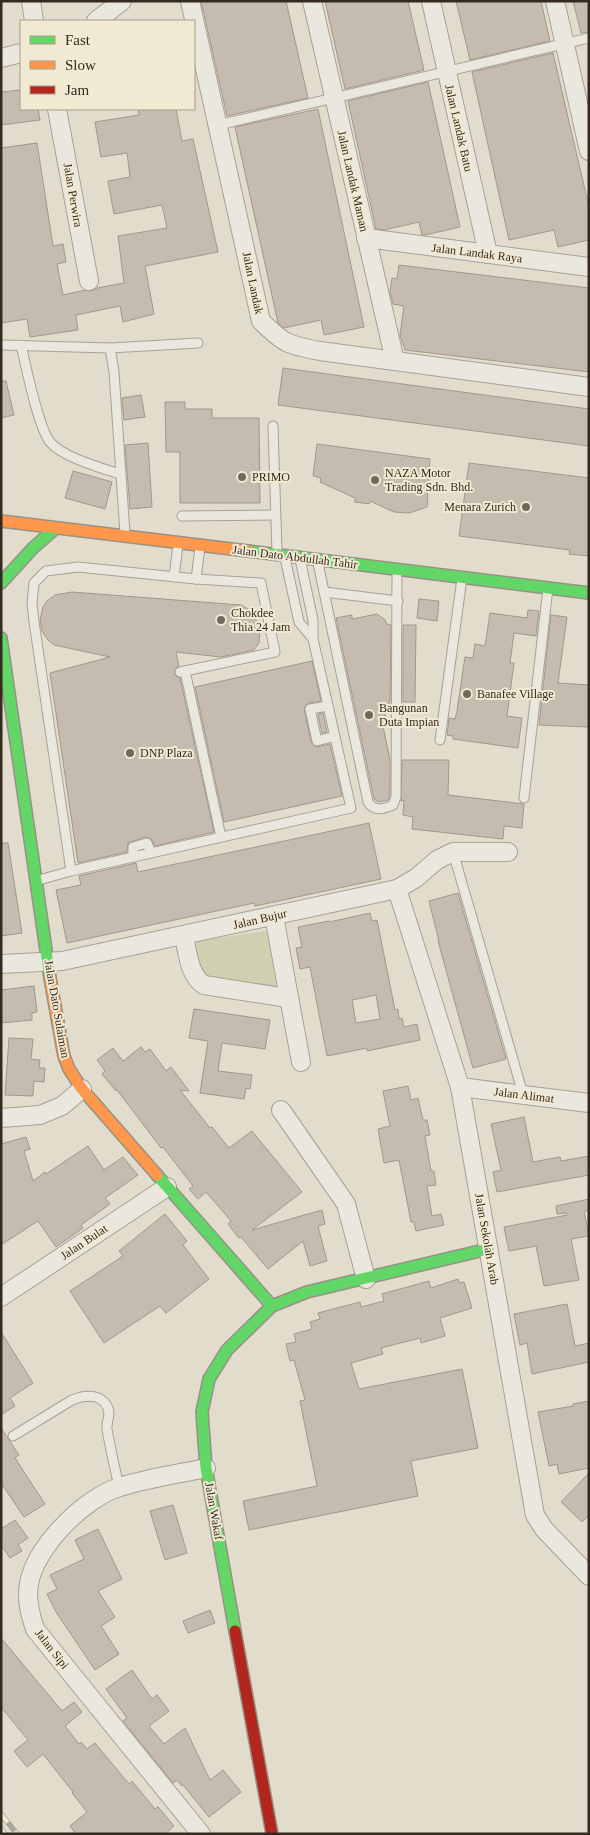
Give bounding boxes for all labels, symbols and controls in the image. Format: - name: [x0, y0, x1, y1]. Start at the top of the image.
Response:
- legend: [20, 20, 195, 110]
- text: Fast: [65, 32, 91, 48]
- text: Slow: [65, 57, 96, 73]
- text: Jam: [65, 82, 89, 98]
- street label: Jalan Landak Batu: [442, 83, 476, 173]
- street label: Jalan Landak Maman: [335, 129, 371, 233]
- street label: Jalan Perwira: [60, 162, 86, 229]
- street label: Jalan Landak Raya: [431, 240, 524, 266]
- street label: Jalan Landak: [240, 250, 266, 316]
- place label: NAZA Motor Trading Sdn. Bhd.: [385, 466, 473, 494]
- place label: PRIMO: [252, 470, 290, 484]
- marker: PRIMO: [236, 471, 248, 483]
- marker: NAZA Motor Trading Sdn. Bhd.: [369, 474, 381, 486]
- place label: Menara Zurich: [444, 500, 516, 514]
- marker: Menara Zurich: [520, 501, 532, 513]
- street label: Jalan Dato Abdullah Tahir: [232, 542, 358, 572]
- place label: Chokdee Thia 24 Jam: [231, 606, 291, 634]
- marker: Chokdee Thia 24 Jam: [215, 614, 227, 626]
- place label: Banafee Village: [477, 687, 554, 701]
- marker: Banafee Village: [461, 688, 473, 700]
- place label: Bangunan Duta Impian: [379, 701, 439, 729]
- marker: Bangunan Duta Impian: [363, 709, 375, 721]
- place label: DNP Plaza: [140, 746, 193, 760]
- marker: DNP Plaza: [124, 747, 136, 759]
- street label: Jalan Bujur: [232, 906, 288, 932]
- street label: Jalan Dato Sulaiman: [41, 959, 73, 1059]
- street label: Jalan Alimat: [493, 1084, 555, 1106]
- street label: Jalan Sekolah Arab: [472, 1192, 502, 1286]
- street label: Jalan Bulat: [58, 1221, 111, 1263]
- street label: Jalan Wakaf: [202, 1481, 226, 1541]
- street label: Jalan Sipi: [32, 1626, 72, 1672]

